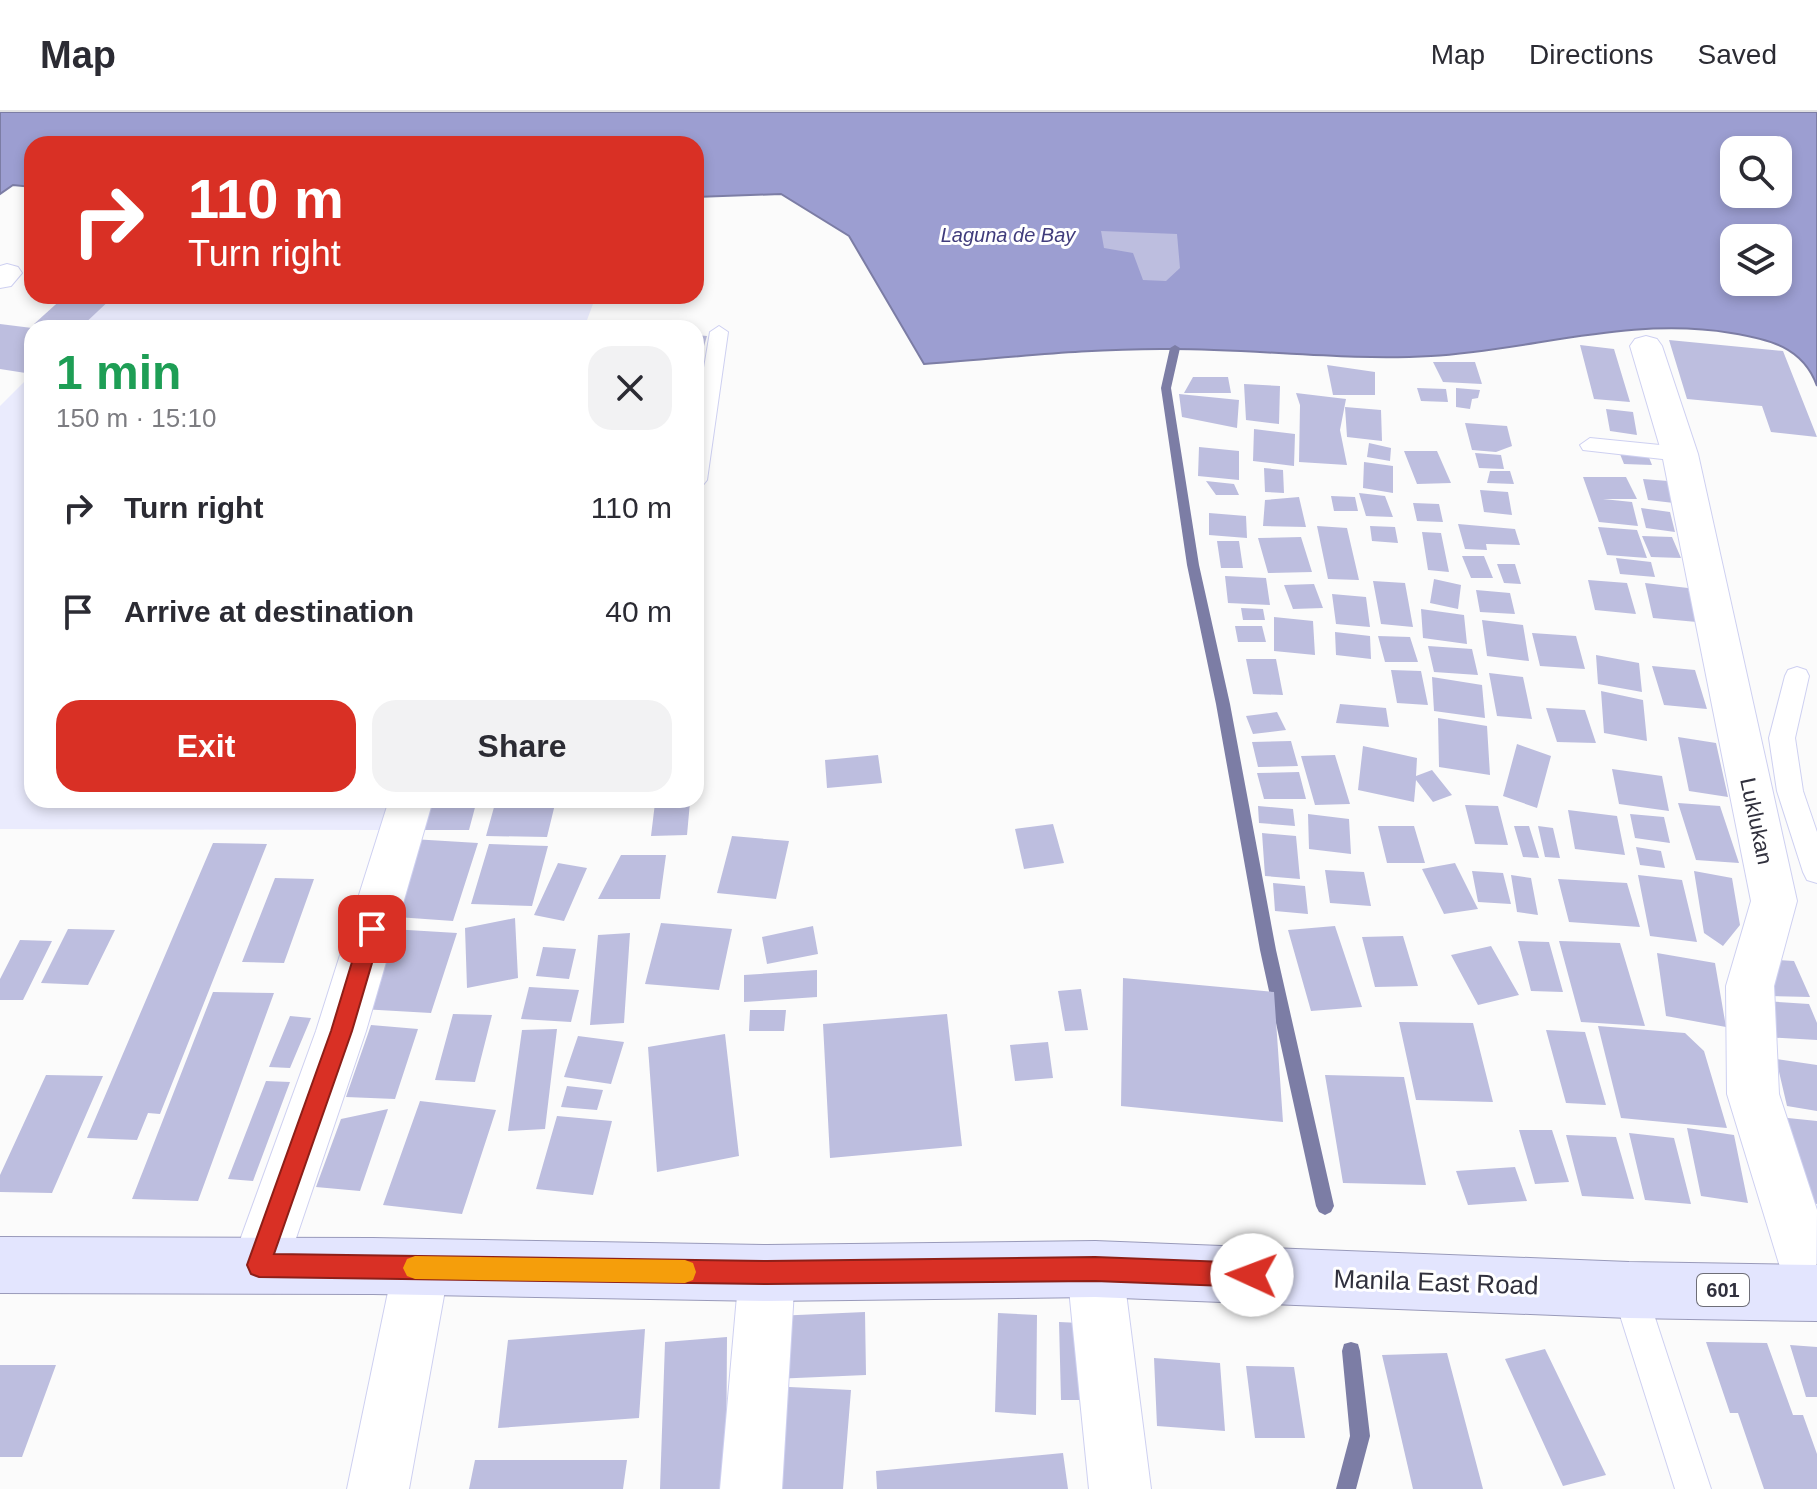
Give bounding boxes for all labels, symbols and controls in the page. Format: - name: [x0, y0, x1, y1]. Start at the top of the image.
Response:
- text: Map: [40, 34, 116, 76]
- text: Map: [1431, 39, 1485, 70]
- text: Directions: [1529, 39, 1654, 70]
- text: Saved: [1698, 39, 1777, 70]
- map controls: [1720, 136, 1792, 296]
- button: search: [1720, 136, 1792, 208]
- text: 110 m: [188, 167, 344, 230]
- icon: right: [56, 168, 160, 272]
- water label: Laguna de Bay: [941, 224, 1076, 246]
- button: layers: [1720, 224, 1792, 296]
- text: Turn right: [188, 233, 341, 274]
- text: 1 min: [56, 346, 181, 399]
- button: close: [588, 346, 672, 430]
- text: 150 m · 15:10: [56, 403, 216, 433]
- icon: right: [56, 486, 100, 530]
- text: Turn right: [124, 491, 263, 524]
- text: 110 m: [591, 491, 672, 524]
- icon: arrive: [56, 590, 100, 634]
- text: Arrive at destination: [124, 595, 414, 628]
- text: 40 m: [605, 595, 672, 628]
- button: Exit: [56, 700, 356, 792]
- button: Share: [372, 700, 672, 792]
- street label: Luklukan: [1735, 775, 1778, 867]
- pin: [338, 895, 406, 963]
- icon: arrive: [350, 907, 394, 951]
- position arrow: [1210, 1233, 1294, 1317]
- street label: Manila East Road: [1333, 1263, 1539, 1301]
- road number: 601: [1697, 1274, 1749, 1306]

